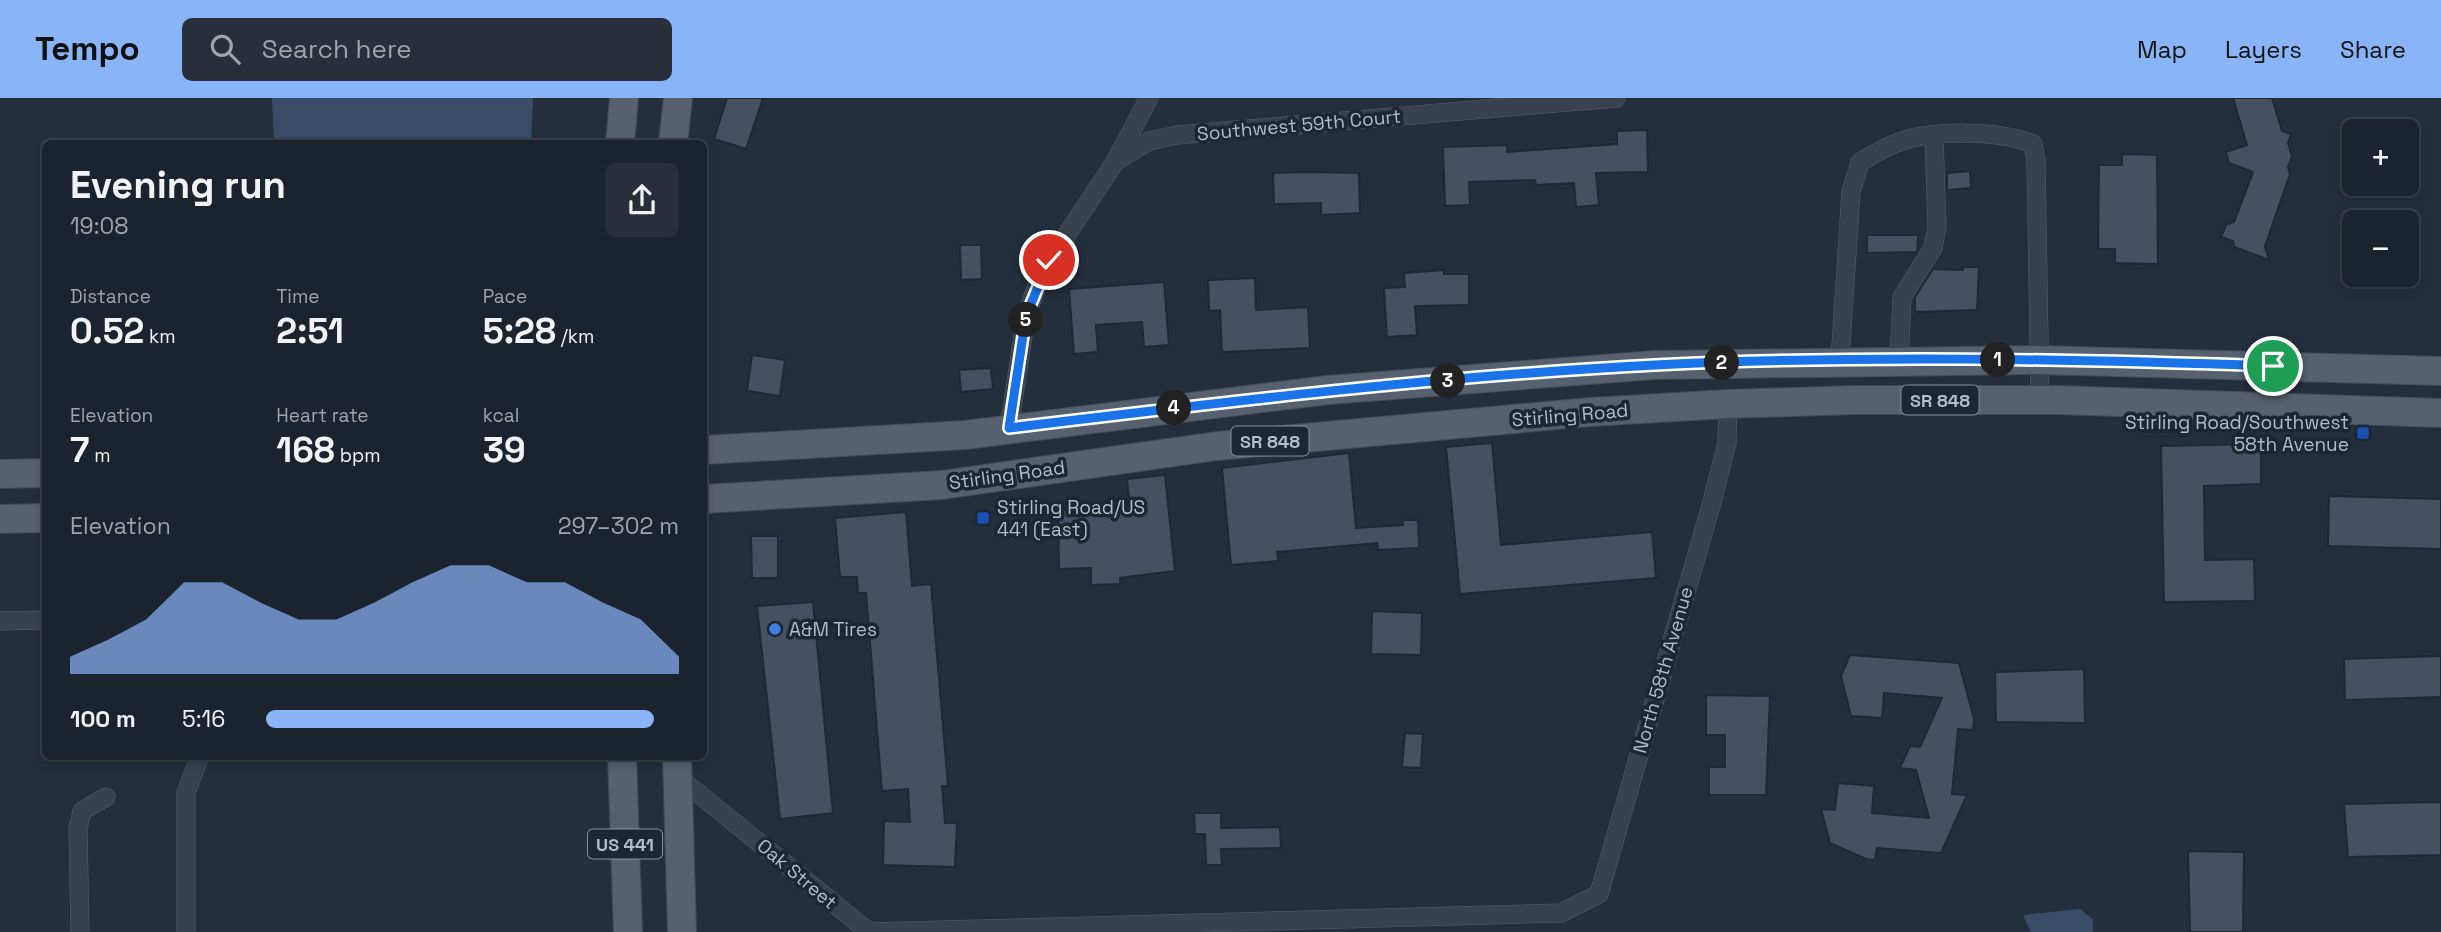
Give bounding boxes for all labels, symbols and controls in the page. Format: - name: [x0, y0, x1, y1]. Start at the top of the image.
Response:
- search box: [182, 18, 672, 81]
- text: Tempo: [35, 28, 140, 70]
- icon: search: [206, 30, 244, 68]
- text: Search here: [262, 32, 412, 66]
- text: Map: [2137, 34, 2187, 65]
- text: Layers: [2225, 34, 2302, 65]
- text: Share: [2340, 34, 2406, 65]
- street label: Southwest 59th Court: [1196, 104, 1402, 146]
- map controls: [2342, 119, 2419, 287]
- button: +: [2342, 119, 2419, 196]
- text: Evening run: [70, 161, 286, 209]
- button: share: [605, 163, 679, 237]
- button: −: [2342, 210, 2419, 287]
- text: 19:08: [70, 211, 129, 241]
- pin: [1019, 230, 1079, 290]
- icon: check: [1030, 241, 1068, 279]
- text: Distance: [70, 284, 151, 309]
- text: Time: [276, 284, 320, 309]
- text: Pace: [483, 284, 527, 309]
- pin: 5: [1009, 302, 1044, 338]
- text: 5: [1020, 307, 1031, 332]
- text: 0.52: [70, 309, 144, 353]
- text: 2:51: [276, 309, 344, 353]
- text: 5:28: [483, 309, 556, 353]
- text: km: [144, 324, 176, 349]
- text: /km: [556, 324, 594, 349]
- pin: [2243, 336, 2303, 396]
- pin: 1: [1980, 342, 2016, 378]
- pin: 2: [1704, 345, 1740, 380]
- text: 1: [1993, 347, 2002, 372]
- icon: arrive: [2254, 347, 2292, 385]
- text: 2: [1716, 350, 1727, 375]
- pin: 3: [1430, 364, 1466, 398]
- text: 3: [1442, 368, 1453, 393]
- road number: SR 848: [1902, 386, 1979, 414]
- pin: 4: [1156, 390, 1192, 426]
- text: 4: [1167, 395, 1180, 420]
- street label: Stirling Road: [1511, 397, 1629, 433]
- text: Elevation: [70, 403, 153, 428]
- text: Heart rate: [276, 403, 369, 428]
- text: kcal: [483, 403, 519, 428]
- place label: Stirling Road/Southwest 58th Avenue: [2125, 410, 2349, 457]
- marker: Stirling Road/Southwest 58th Avenue: [2355, 425, 2371, 441]
- road number: SR 848: [1232, 426, 1308, 456]
- text: 7: [70, 428, 89, 472]
- text: 168: [276, 428, 335, 472]
- text: 39: [483, 428, 526, 472]
- text: m: [89, 443, 111, 468]
- text: bpm: [335, 443, 380, 468]
- street label: Stirling Road: [947, 454, 1067, 496]
- place label: Stirling Road/US 441 (East): [997, 495, 1145, 542]
- marker: Stirling Road/US 441 (East): [975, 510, 991, 526]
- text: Elevation: [70, 511, 171, 541]
- text: 297–302 m: [558, 511, 679, 541]
- street label: North 58th Avenue: [1627, 584, 1699, 756]
- place label: A&M Tires: [789, 617, 877, 642]
- marker: A&M Tires: [767, 621, 783, 637]
- text: 100 m: [70, 704, 136, 734]
- text: 5:16: [182, 704, 225, 734]
- road number: US 441: [588, 830, 662, 858]
- street label: Oak Street: [752, 833, 842, 915]

